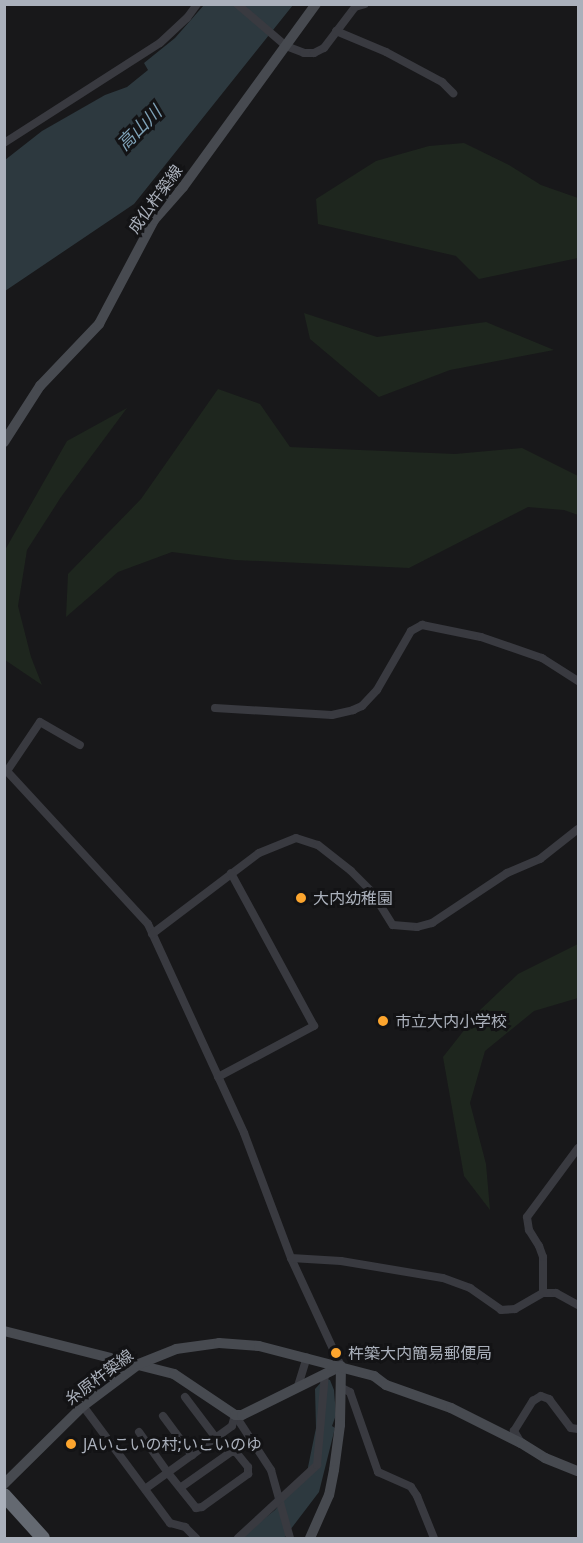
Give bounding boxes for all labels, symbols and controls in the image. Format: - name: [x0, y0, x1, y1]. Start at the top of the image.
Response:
- water label: 高山川: [112, 101, 166, 155]
- street label: 成仏杵築線: [124, 161, 186, 237]
- place label: 大内幼稚園: [313, 888, 393, 908]
- marker: 大内幼稚園: [294, 891, 308, 905]
- place label: 市立大内小学校: [395, 1011, 507, 1031]
- marker: 市立大内小学校: [376, 1014, 390, 1028]
- place label: 杵築大内簡易郵便局: [348, 1343, 492, 1363]
- street label: 糸原杵築線: [61, 1345, 137, 1409]
- marker: 杵築大内簡易郵便局: [329, 1346, 343, 1360]
- place label: JAいこいの村;いこいのゆ: [83, 1434, 262, 1454]
- marker: JAいこいの村;いこいのゆ: [64, 1437, 78, 1451]

